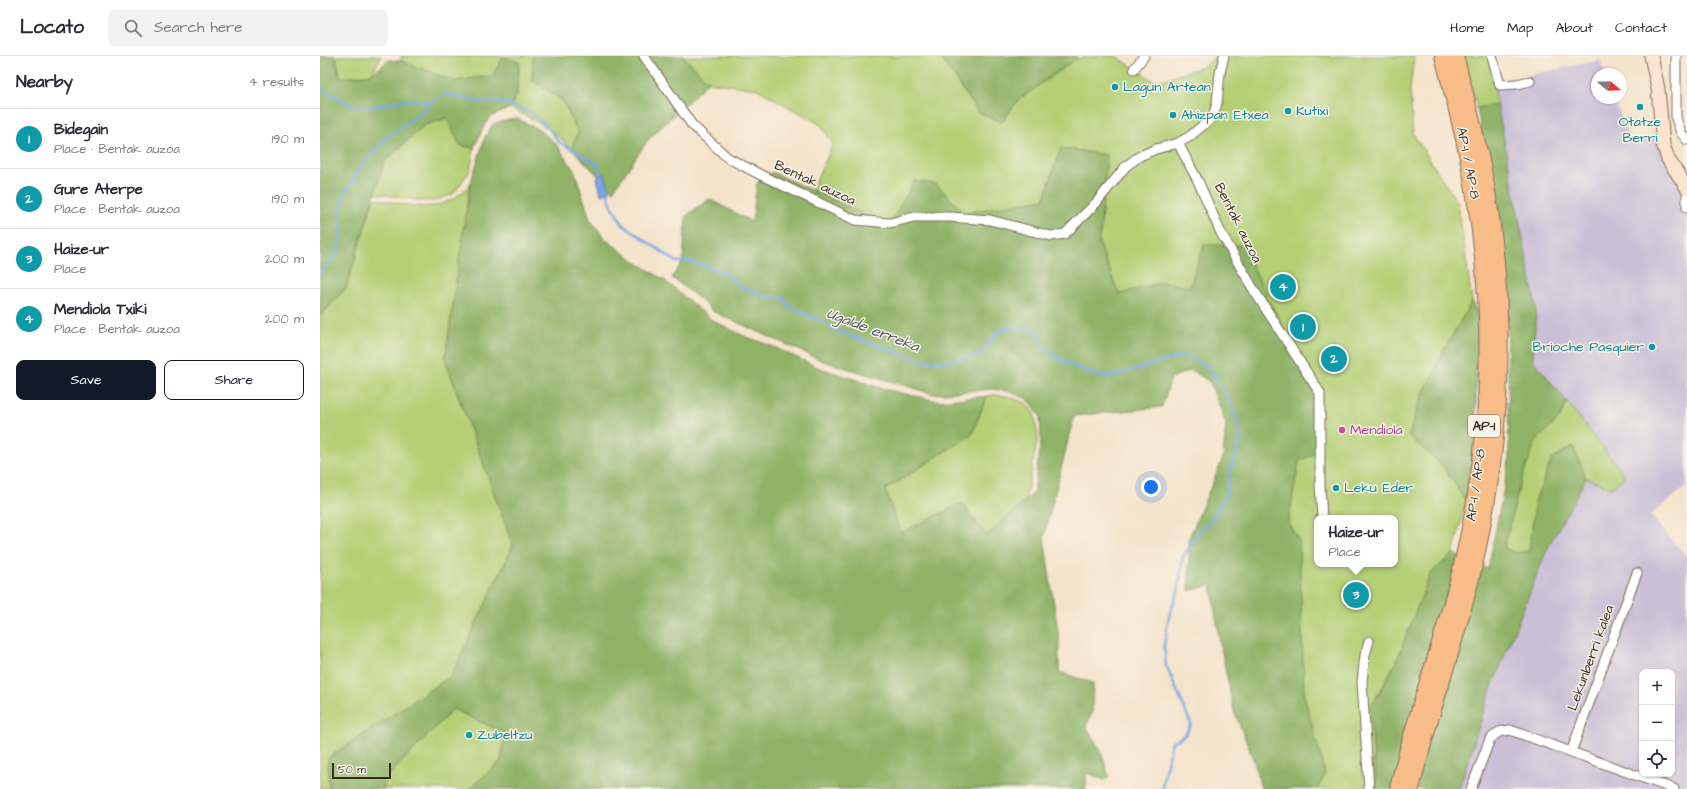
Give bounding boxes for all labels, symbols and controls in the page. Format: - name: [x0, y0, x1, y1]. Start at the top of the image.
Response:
- search box: [108, 10, 388, 46]
- text: Locato: [20, 14, 84, 41]
- icon: search: [122, 17, 144, 39]
- text: Search here: [154, 17, 242, 38]
- text: Home: [1450, 18, 1485, 38]
- text: Map: [1507, 18, 1533, 38]
- text: About: [1555, 18, 1593, 38]
- text: Contact: [1615, 18, 1667, 38]
- north arrow: [1591, 68, 1627, 104]
- text: Nearby: [16, 70, 73, 94]
- text: 4 results: [249, 73, 304, 91]
- place label: Lagun Artean: [1123, 77, 1211, 97]
- marker: Lagun Artean: [1110, 82, 1120, 92]
- place label: Kutixi: [1296, 101, 1328, 121]
- marker: Otatze Berri: [1635, 102, 1645, 112]
- place label: Ahizpan Etxea: [1181, 105, 1269, 125]
- marker: Kutixi: [1283, 106, 1293, 116]
- marker: Ahizpan Etxea: [1168, 110, 1178, 120]
- place label: Otatze Berri: [1619, 112, 1662, 148]
- text: Bidegain: [54, 119, 108, 140]
- street label: AP-1 / AP-8: [1451, 125, 1485, 201]
- text: 1: [28, 130, 30, 148]
- text: 190 m: [271, 130, 304, 148]
- text: Place · Bentak auzoa: [54, 140, 180, 158]
- street label: Bentak auzoa: [771, 155, 859, 211]
- text: Gure Aterpe: [54, 179, 143, 200]
- street label: Bentak auzoa: [1209, 179, 1267, 267]
- text: 2: [25, 190, 33, 208]
- text: 190 m: [271, 190, 304, 208]
- text: Place · Bentak auzoa: [54, 200, 180, 218]
- text: Haize-ur: [54, 239, 109, 260]
- text: 3: [26, 250, 32, 268]
- text: 200 m: [265, 250, 304, 268]
- text: Place: [54, 260, 86, 278]
- pin: 4: [1270, 272, 1296, 302]
- text: Mendiola Txiki: [54, 299, 147, 320]
- water label: Ugalde erreka: [823, 303, 924, 359]
- text: 4: [25, 310, 33, 328]
- text: 200 m: [265, 310, 304, 328]
- pin: 1: [1290, 312, 1316, 342]
- text: Place · Bentak auzoa: [54, 320, 180, 338]
- place label: Brioche Pasquier: [1533, 337, 1644, 357]
- marker: Brioche Pasquier: [1647, 342, 1657, 352]
- pin: 2: [1321, 344, 1347, 374]
- button: Save: [16, 360, 156, 400]
- button: Share: [164, 360, 304, 400]
- road number: AP-1: [1468, 415, 1500, 437]
- place label: Mendiola: [1350, 420, 1403, 440]
- marker: Mendiola: [1337, 425, 1347, 435]
- street label: AP-1 / AP-8: [1461, 447, 1491, 523]
- your location: [1141, 477, 1161, 497]
- place label: Leku Eder: [1344, 478, 1414, 498]
- marker: Leku Eder: [1331, 483, 1341, 493]
- popup: [1314, 515, 1398, 567]
- text: Haize-ur: [1328, 522, 1384, 543]
- text: Place: [1328, 543, 1361, 561]
- pin: 3: [1343, 580, 1369, 610]
- street label: Lekunberri kalea: [1563, 602, 1619, 714]
- map controls: [1639, 669, 1675, 777]
- button: +: [1639, 669, 1675, 705]
- button: −: [1639, 705, 1675, 741]
- place label: Zubeltzu: [477, 725, 532, 745]
- marker: Zubeltzu: [464, 730, 474, 740]
- button: locate: [1639, 741, 1675, 777]
- scale bar: [332, 761, 391, 780]
- text: 50 m: [338, 762, 366, 777]

